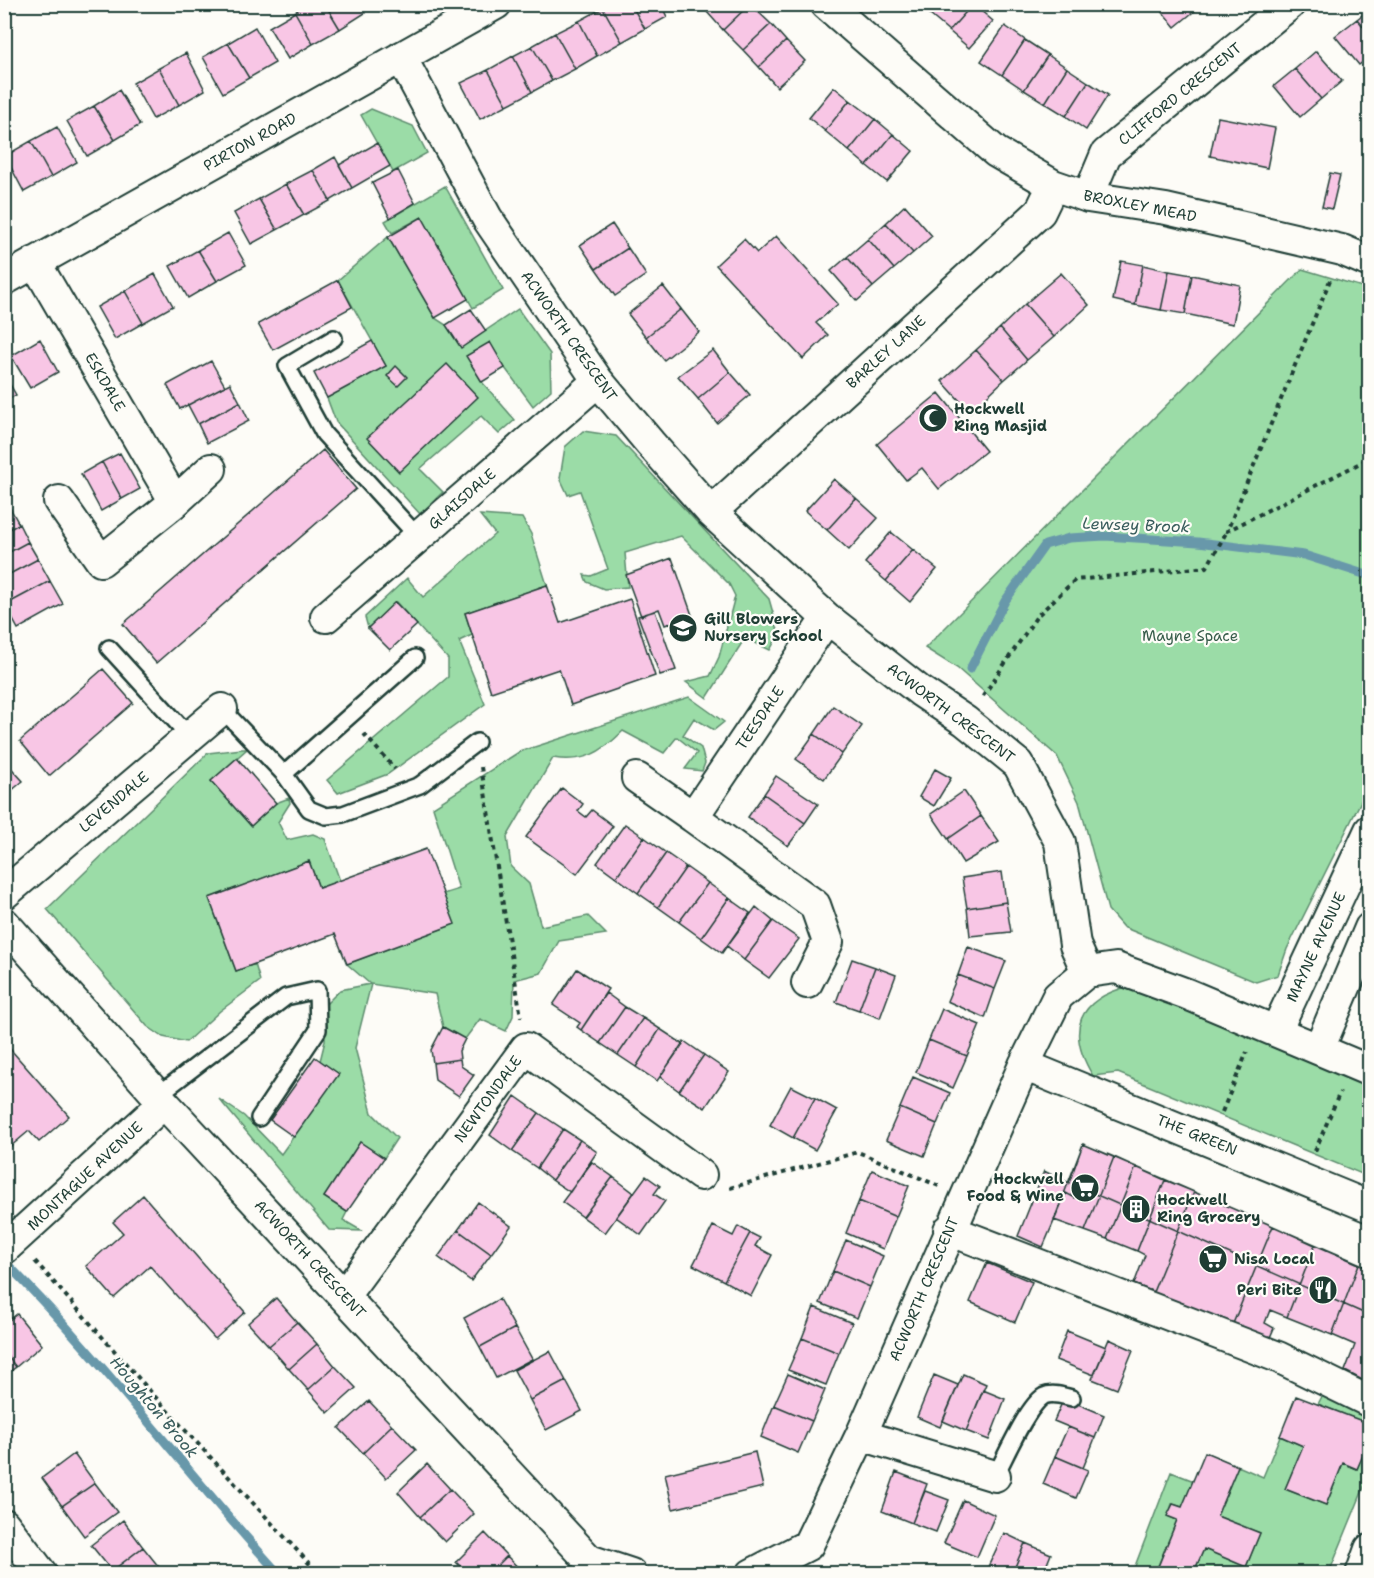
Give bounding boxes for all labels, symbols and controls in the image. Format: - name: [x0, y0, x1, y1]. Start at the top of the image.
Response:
- street label: CLIFFORD CRESCENT: [1114, 38, 1246, 150]
- street label: PIRTON ROAD: [200, 108, 300, 176]
- street label: BROXLEY MEAD: [1082, 185, 1198, 227]
- street label: ACWORTH CRESCENT: [516, 267, 622, 405]
- street label: BARLEY LANE: [842, 311, 930, 393]
- street label: ESKDALE: [80, 349, 130, 415]
- place label: Hockwell Ring Masjid: [954, 399, 1047, 436]
- mosque icon: Hockwell Ring Masjid: [917, 402, 949, 434]
- street label: GLAISDALE: [424, 464, 500, 534]
- water label: Lewsey Brook: [1082, 513, 1190, 537]
- place label: Gill Blowers Nursery School: [704, 609, 823, 646]
- school or university icon: Gill Blowers Nursery School: [667, 612, 699, 644]
- park label: Mayne Space: [1142, 626, 1238, 646]
- street label: ACWORTH CRESCENT: [883, 658, 1019, 768]
- street label: TEESDALE: [731, 682, 789, 754]
- street label: LEVENDALE: [75, 767, 153, 837]
- street label: MAYNE AVENUE: [1282, 889, 1350, 1005]
- street label: NEWTONDALE: [450, 1051, 526, 1147]
- street label: THE GREEN: [1154, 1110, 1240, 1160]
- street label: MONTAGUE AVENUE: [23, 1117, 147, 1235]
- place label: Hockwell Food & Wine: [967, 1169, 1064, 1206]
- supermarket icon: Hockwell Food & Wine: [1069, 1172, 1101, 1204]
- place label: Hockwell Ring Grocery: [1157, 1190, 1261, 1227]
- building icon: Hockwell Ring Grocery: [1120, 1193, 1152, 1225]
- street label: ACWORTH CRESCENT: [250, 1195, 370, 1323]
- street label: ACWORTH CRESCENT: [885, 1214, 963, 1364]
- supermarket icon: Nisa Local: [1197, 1243, 1229, 1275]
- place label: Nisa Local: [1234, 1249, 1315, 1269]
- restaurant icon: Peri Bite: [1307, 1274, 1339, 1306]
- place label: Peri Bite: [1237, 1280, 1302, 1300]
- water label: Houghton Brook: [105, 1352, 203, 1462]

